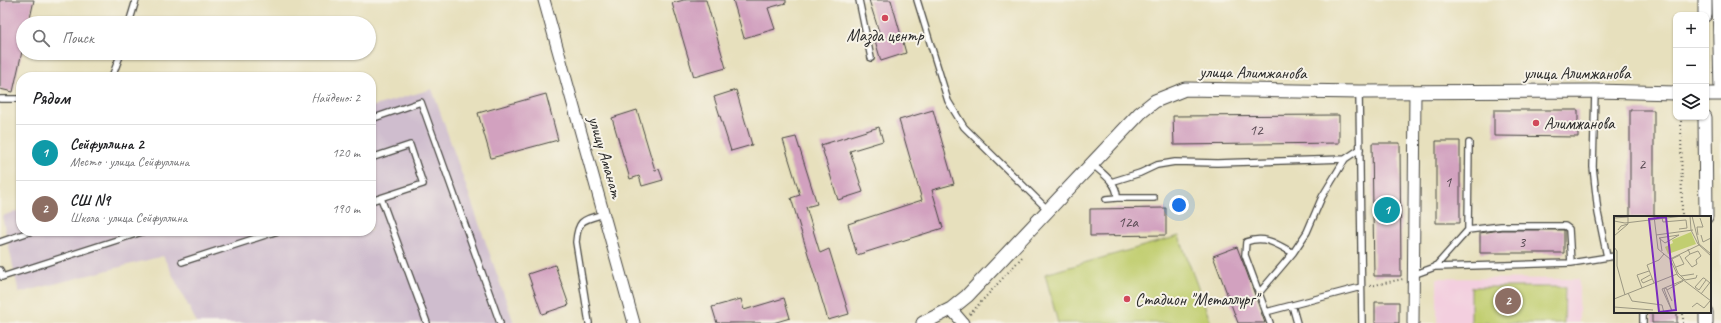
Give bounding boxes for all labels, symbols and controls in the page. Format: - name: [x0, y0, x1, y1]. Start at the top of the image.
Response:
- map controls: [1673, 12, 1709, 120]
- button: +: [1673, 12, 1709, 48]
- marker: Мазда центр: [880, 13, 890, 23]
- search box: [16, 16, 376, 60]
- place label: Мазда центр: [847, 25, 925, 47]
- icon: search: [30, 27, 52, 49]
- text: Поиск: [62, 29, 94, 48]
- button: −: [1673, 48, 1709, 84]
- street label: улица Алимжанова: [1198, 61, 1308, 84]
- street label: улица Алимжанова: [1522, 63, 1632, 84]
- button: layers: [1673, 84, 1709, 120]
- text: Рядом: [32, 88, 70, 109]
- text: Найдено: 2: [312, 90, 360, 106]
- street label: улицу Аманат: [583, 113, 628, 202]
- place label: Алимжанова: [1544, 113, 1616, 134]
- marker: Алимжанова: [1531, 118, 1541, 128]
- house number: 12: [1249, 121, 1264, 140]
- text: Сейфуллина 2: [70, 135, 144, 154]
- text: 1: [42, 145, 48, 161]
- text: 120 m: [332, 145, 360, 161]
- text: Место · улица Сейфуллина: [70, 154, 189, 170]
- house number: 2: [1639, 155, 1647, 174]
- house number: 1: [1445, 173, 1453, 192]
- text: СШ N9: [70, 191, 110, 210]
- your location: [1169, 195, 1189, 215]
- pin: 1: [1374, 195, 1400, 225]
- text: 2: [42, 201, 48, 217]
- text: 190 m: [332, 201, 360, 217]
- text: Школа · улица Сейфуллина: [70, 210, 187, 226]
- house number: 12а: [1118, 213, 1139, 232]
- inset map: [1614, 216, 1711, 313]
- house number: 3: [1519, 233, 1527, 252]
- pin: 2: [1495, 286, 1521, 316]
- place label: Стадион "Металлург": [1135, 289, 1262, 310]
- marker: Стадион "Металлург": [1122, 294, 1132, 304]

